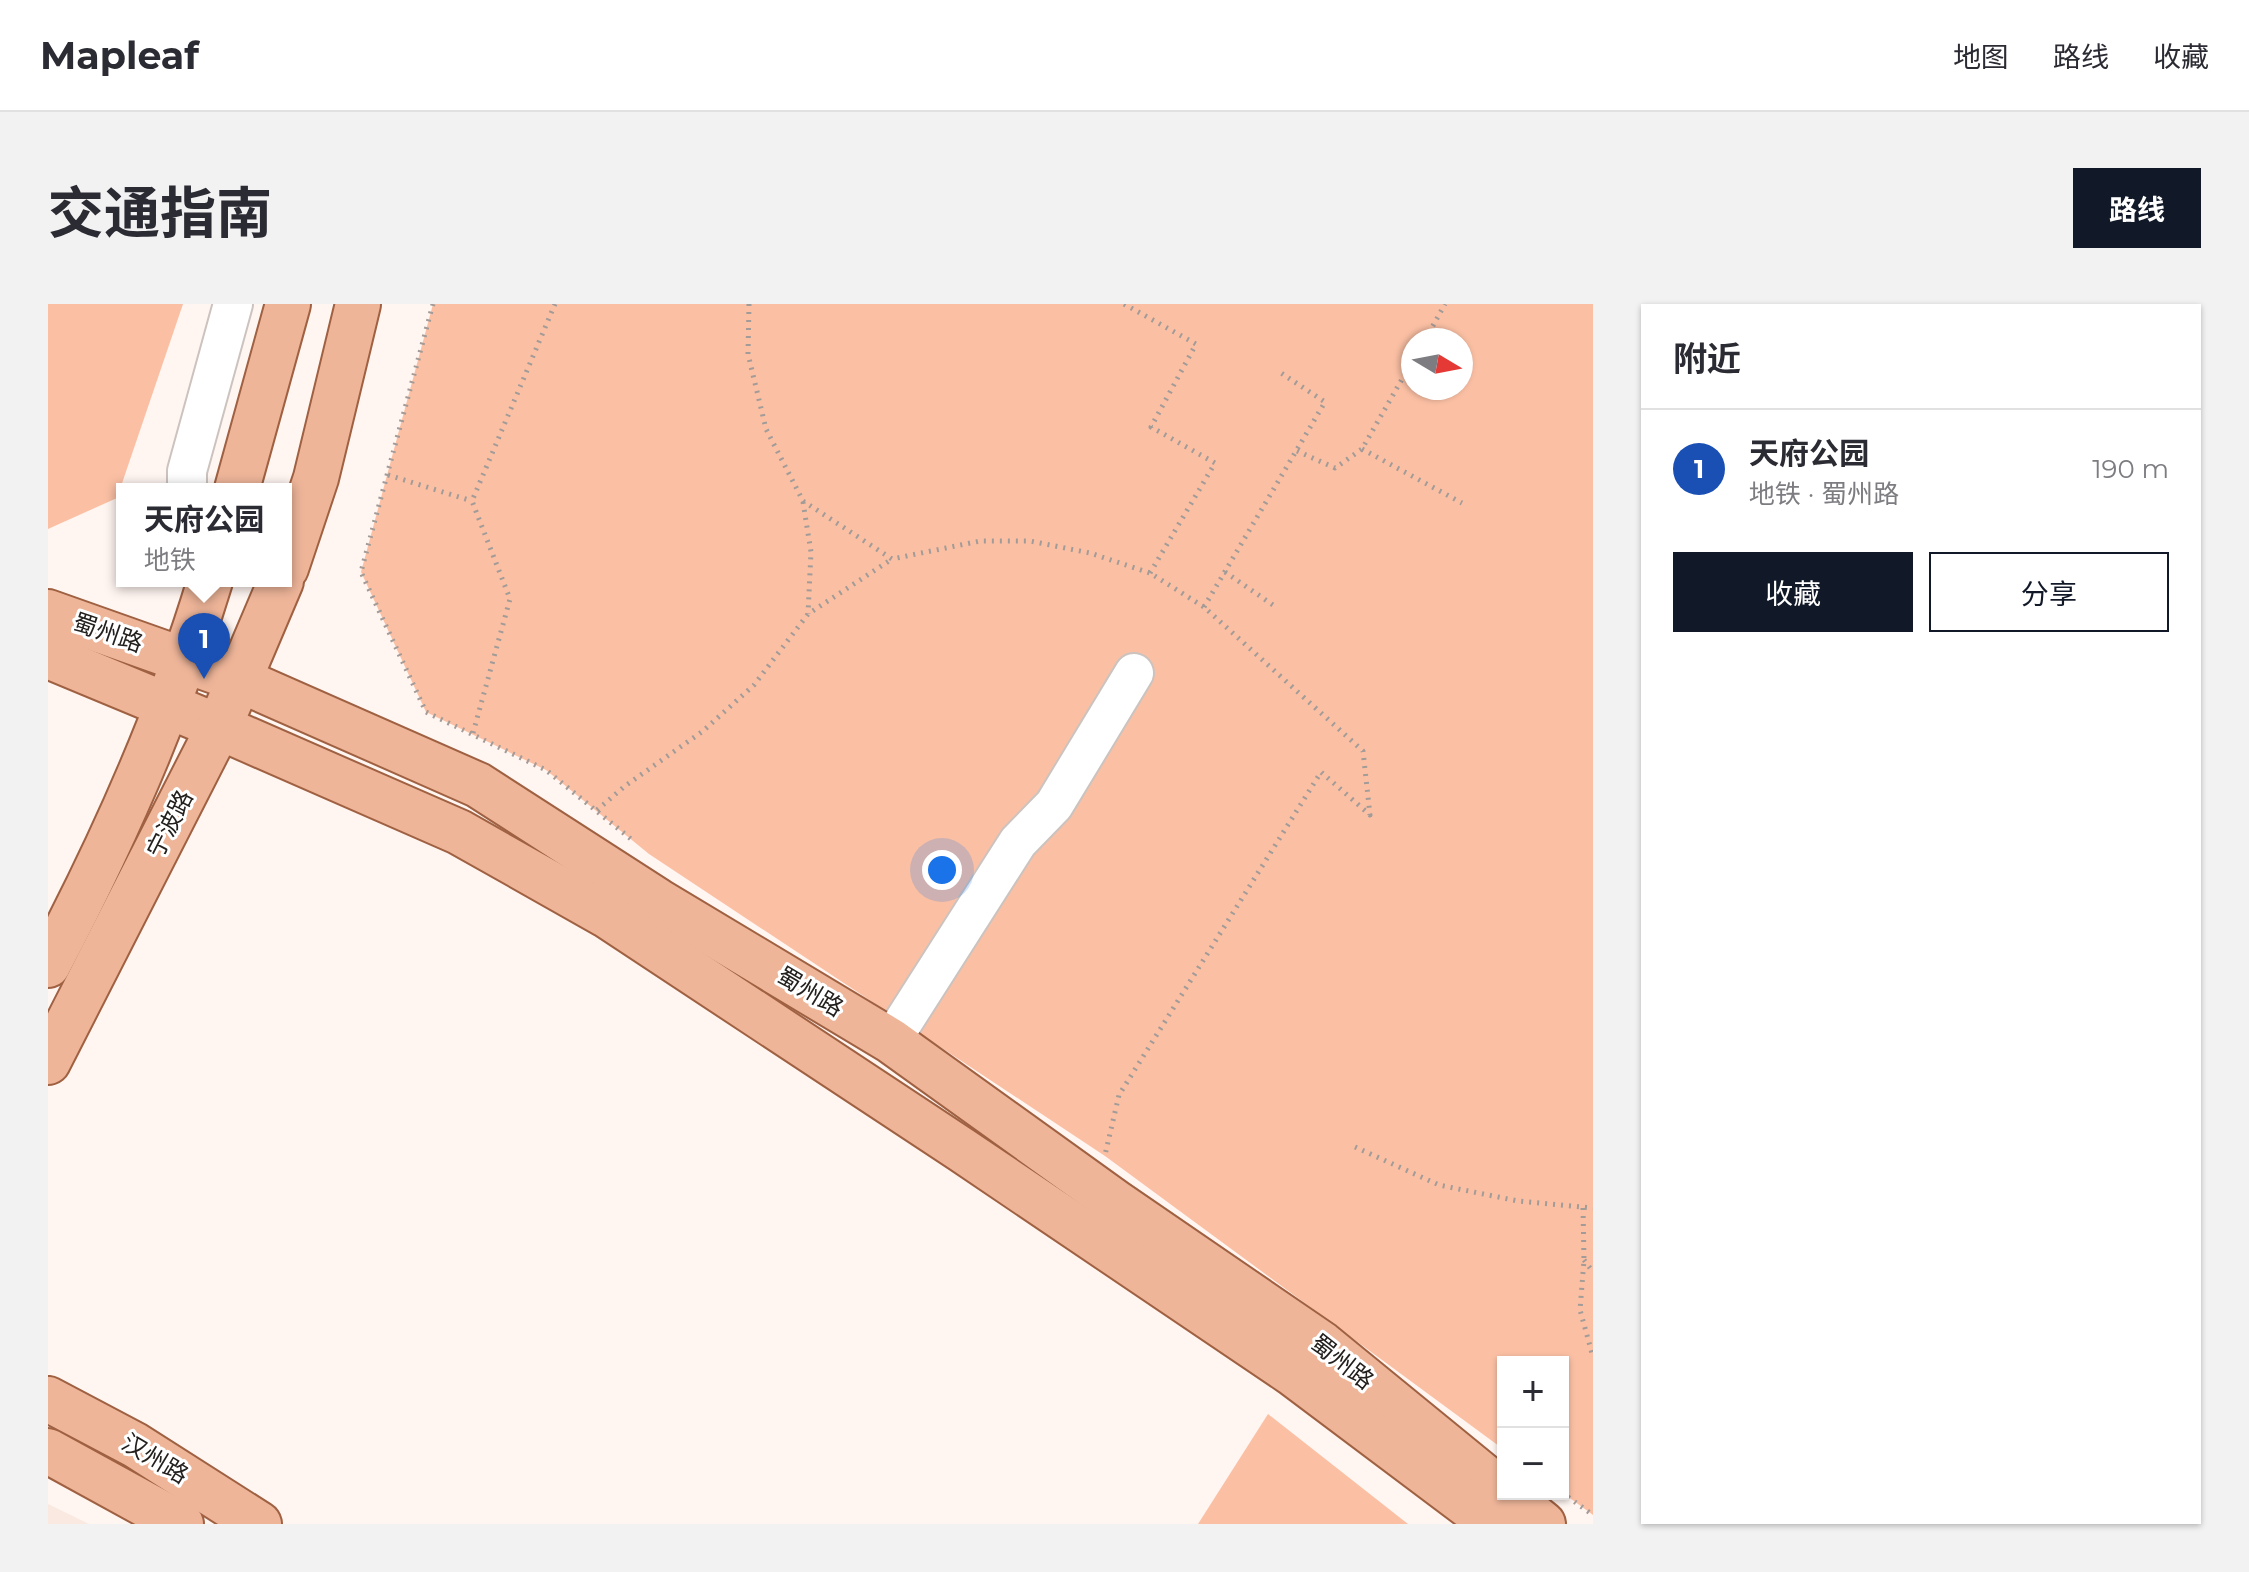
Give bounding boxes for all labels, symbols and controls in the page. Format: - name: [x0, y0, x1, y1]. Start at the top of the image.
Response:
- text: Mapleaf: [40, 32, 199, 79]
- text: 地图: [1953, 40, 2009, 74]
- text: 路线: [2053, 40, 2109, 74]
- text: 收藏: [2153, 40, 2209, 74]
- button: 路线: [2073, 168, 2201, 248]
- text: 交通指南: [48, 179, 272, 247]
- north arrow: [1401, 328, 1473, 400]
- text: 附近: [1673, 338, 1741, 380]
- text: 天府公园: [1749, 435, 1869, 472]
- text: 1: [1694, 453, 1704, 485]
- text: 190 m: [2092, 453, 2169, 485]
- text: 地铁 · 蜀州路: [1749, 478, 1899, 510]
- popup: [116, 483, 292, 587]
- text: 天府公园: [144, 501, 264, 538]
- text: 地铁: [144, 544, 196, 576]
- button: 收藏: [1673, 552, 1913, 632]
- button: 分享: [1929, 552, 2169, 632]
- street label: 蜀州路: [69, 607, 147, 658]
- pin: 1: [178, 613, 230, 679]
- street label: 宁波路: [140, 785, 199, 862]
- your location: [922, 850, 962, 890]
- street label: 蜀州路: [772, 961, 849, 1023]
- street label: 蜀州路: [1305, 1328, 1380, 1395]
- map controls: [1497, 1356, 1569, 1500]
- button: +: [1497, 1356, 1569, 1428]
- street label: 汉州路: [117, 1428, 194, 1490]
- button: −: [1497, 1428, 1569, 1500]

